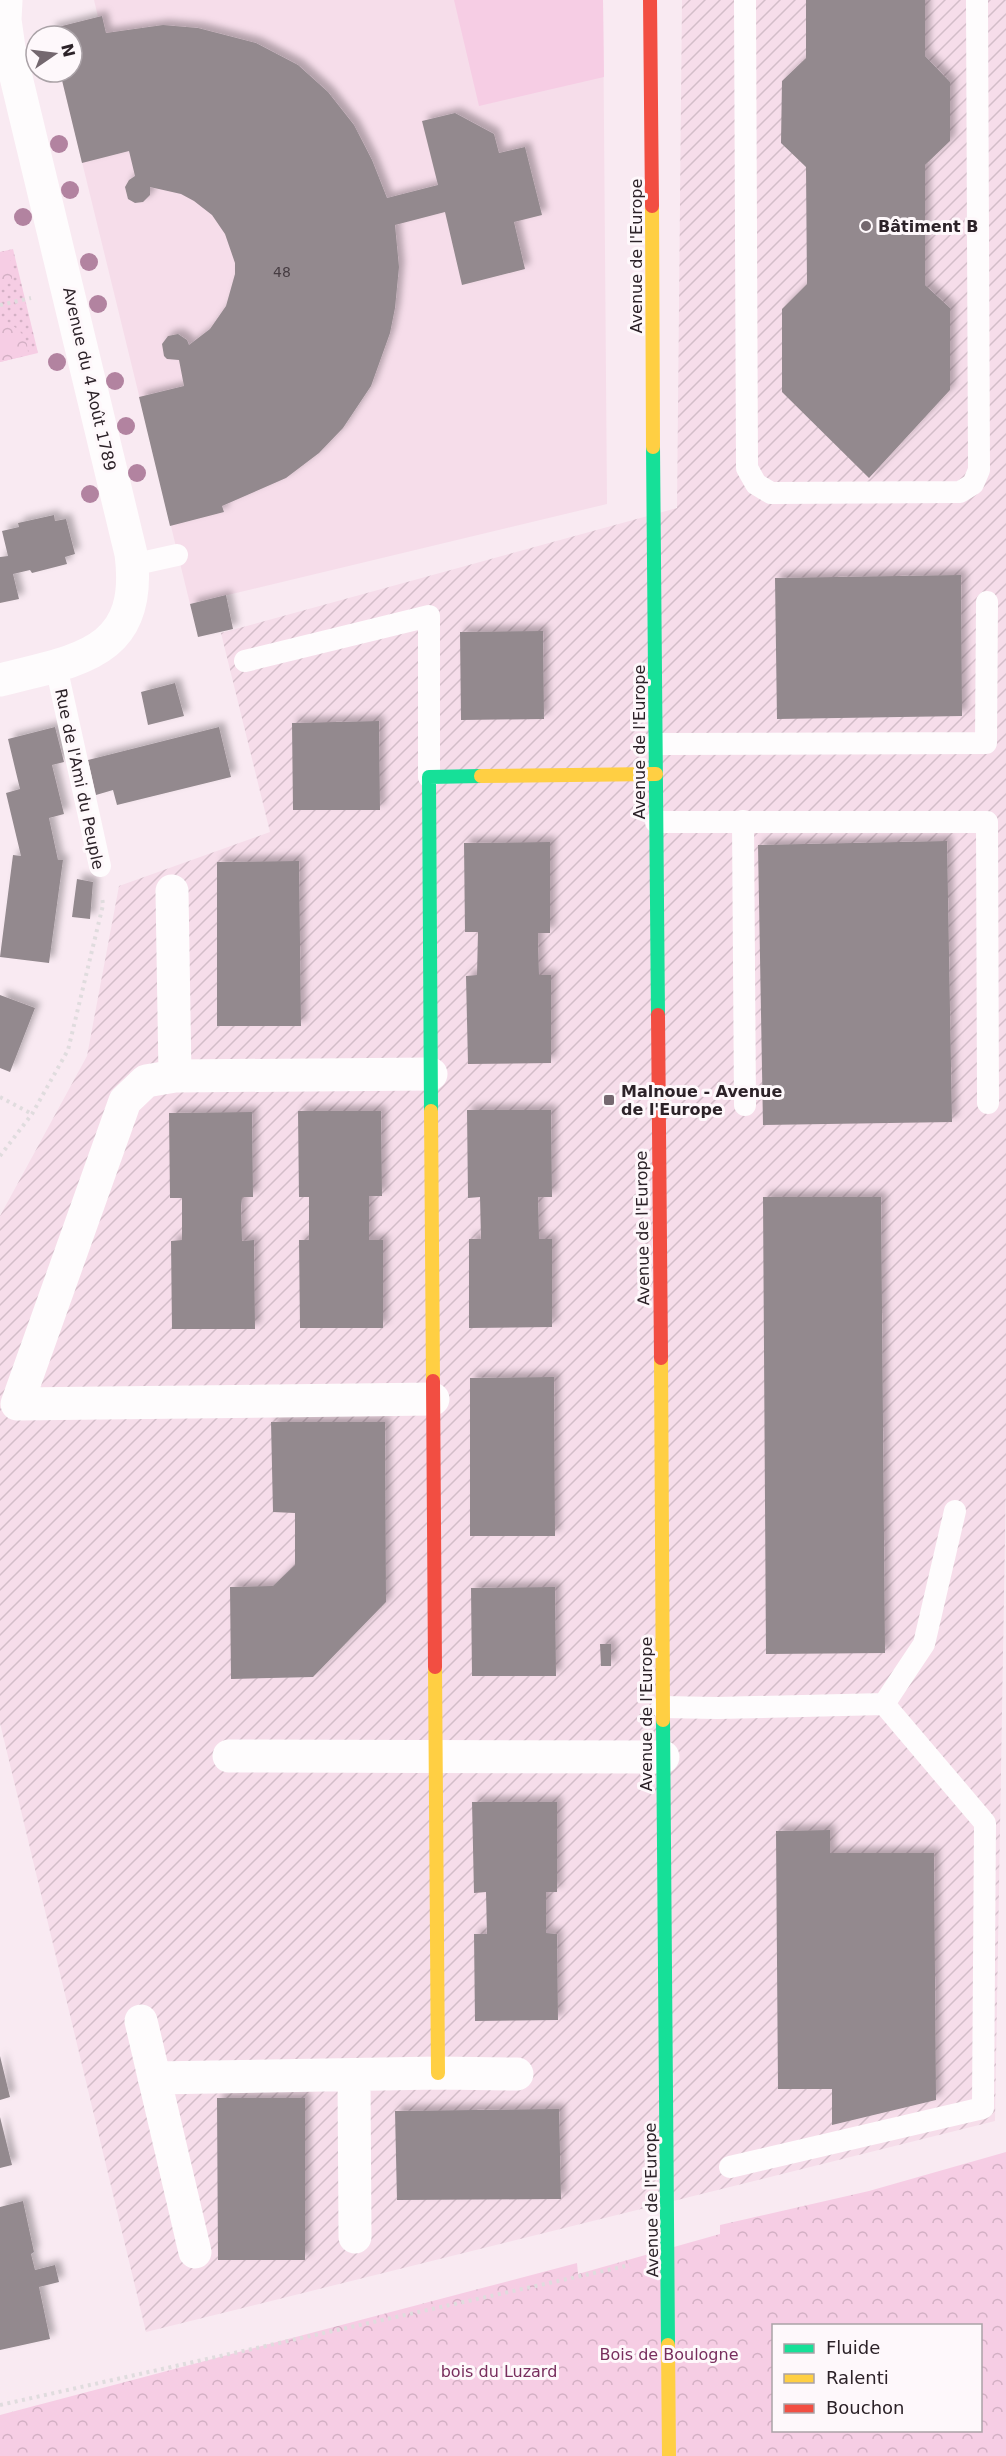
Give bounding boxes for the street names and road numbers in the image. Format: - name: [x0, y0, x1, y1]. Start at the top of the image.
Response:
- street label: Avenue de l'Europe: [627, 179, 646, 333]
- street label: Avenue du 4 Août 1789: [59, 285, 120, 473]
- street label: Avenue de l'Europe: [630, 665, 649, 819]
- street label: Rue de l'Ami du Peuple: [51, 687, 108, 871]
- street label: Avenue de l'Europe: [632, 1150, 653, 1306]
- street label: Avenue de l'Europe: [637, 1637, 656, 1791]
- street label: Avenue de l'Europe: [641, 2122, 662, 2278]

